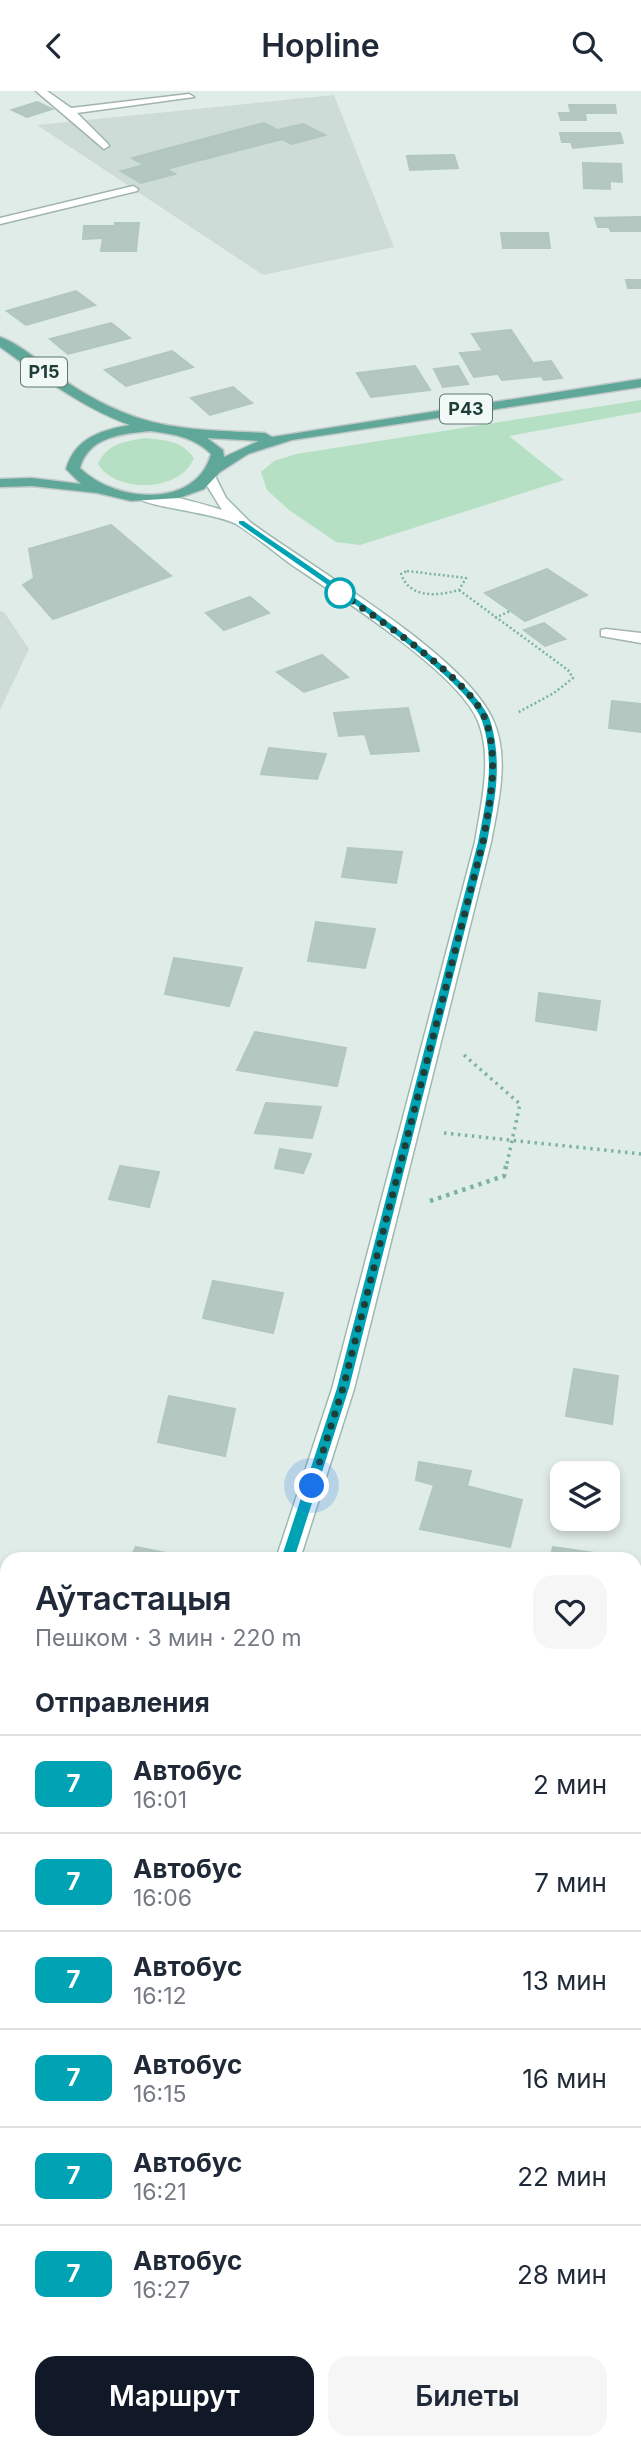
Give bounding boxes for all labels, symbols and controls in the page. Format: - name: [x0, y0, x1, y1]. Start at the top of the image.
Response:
- text: Hopline: [261, 26, 380, 65]
- icon: back: [35, 27, 73, 65]
- icon: search: [568, 27, 606, 65]
- road number: Р15: [21, 358, 67, 387]
- road number: Р43: [440, 395, 492, 423]
- unlabelled marker: [325, 578, 355, 608]
- map controls: [550, 1461, 620, 1531]
- button: layers: [550, 1461, 620, 1531]
- your location: [294, 1468, 329, 1503]
- button: heart: [533, 1575, 607, 1649]
- text: Аўтастацыя: [35, 1578, 232, 1618]
- text: Пешком · 3 мин · 220 m: [35, 1624, 302, 1652]
- text: Отправления: [35, 1687, 210, 1718]
- text: Автобус: [133, 1755, 242, 1786]
- text: 7: [67, 1769, 80, 1798]
- text: 2 мин: [533, 1769, 607, 1800]
- text: 16:01: [133, 1786, 187, 1814]
- text: Автобус: [133, 1853, 242, 1884]
- text: 7: [67, 1867, 80, 1896]
- text: 7 мин: [534, 1867, 607, 1898]
- text: 16:06: [133, 1884, 192, 1912]
- text: Автобус: [133, 1951, 242, 1982]
- text: 7: [67, 1965, 80, 1994]
- text: 13 мин: [522, 1965, 607, 1996]
- text: 16:12: [133, 1982, 187, 2010]
- text: Автобус: [133, 2049, 242, 2080]
- text: 7: [67, 2063, 80, 2092]
- text: 16 мин: [522, 2063, 607, 2094]
- text: 16:15: [133, 2080, 187, 2108]
- text: Автобус: [133, 2147, 242, 2178]
- text: 7: [67, 2161, 80, 2190]
- text: 22 мин: [517, 2161, 607, 2192]
- text: 16:21: [133, 2178, 187, 2206]
- text: Автобус: [133, 2245, 242, 2276]
- text: 7: [67, 2259, 80, 2288]
- text: 28 мин: [517, 2259, 607, 2290]
- text: 16:27: [133, 2276, 190, 2304]
- button: Маршрут: [35, 2356, 314, 2436]
- button: Билеты: [328, 2356, 607, 2436]

